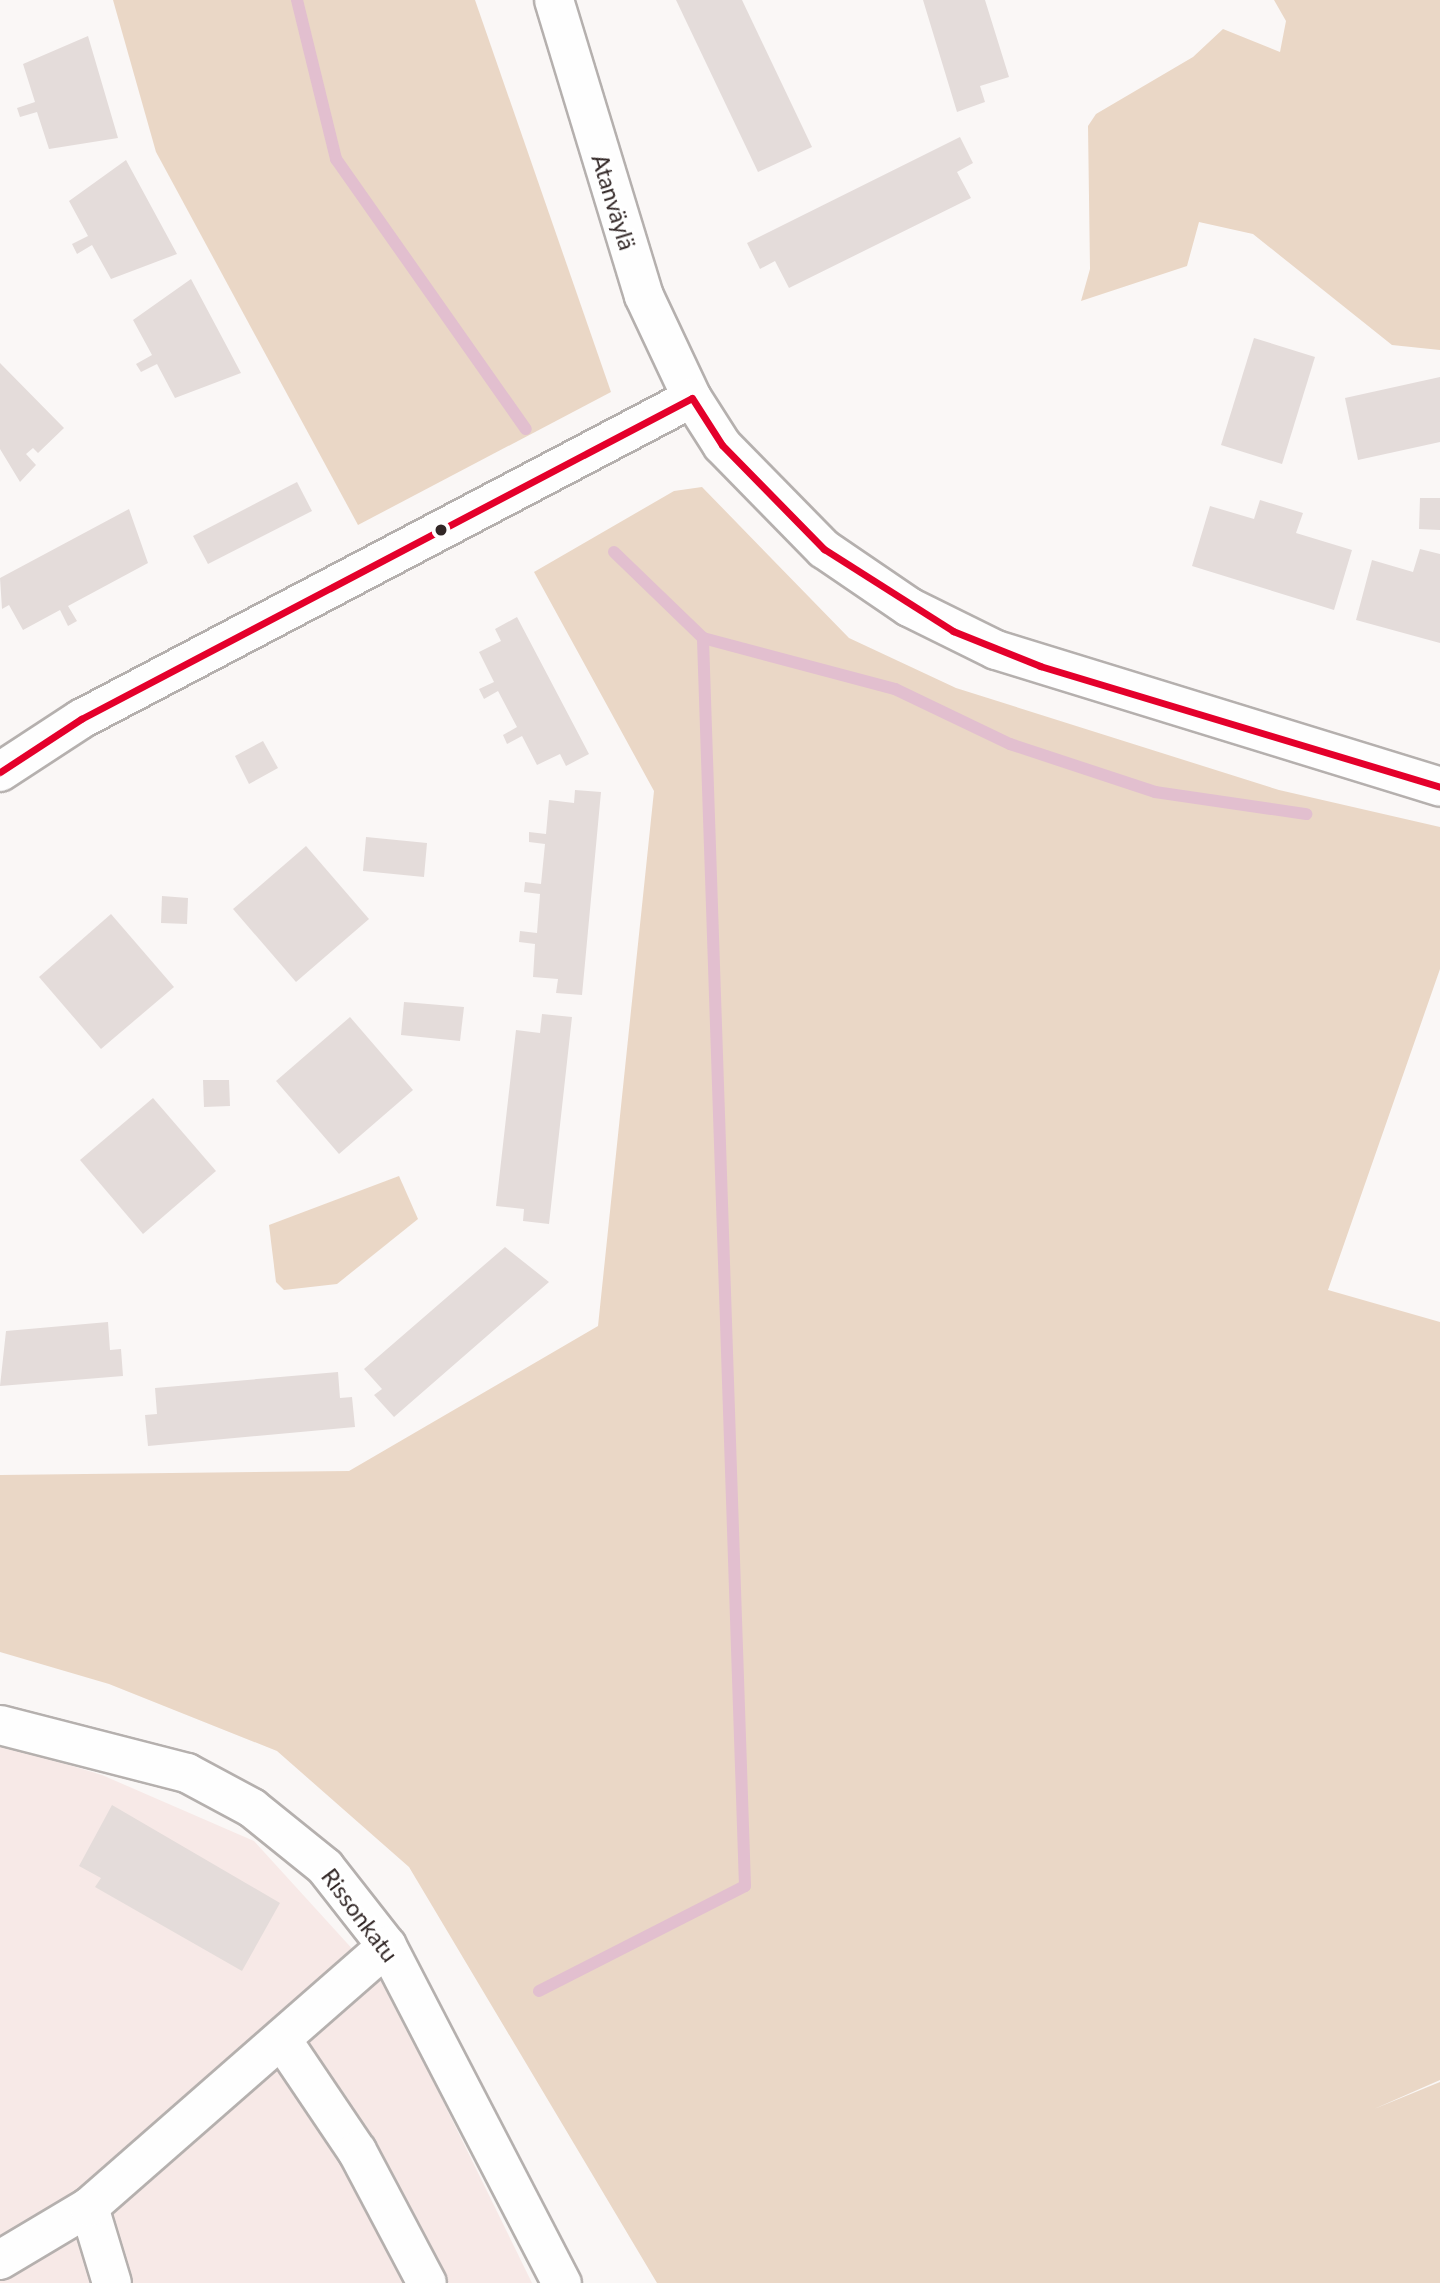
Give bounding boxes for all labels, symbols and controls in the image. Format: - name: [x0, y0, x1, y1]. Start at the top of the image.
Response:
- street label: Atanväylä: [586, 151, 642, 253]
- unlabelled marker: [434, 523, 448, 537]
- street label: Rissonkatu: [316, 1863, 404, 1967]

